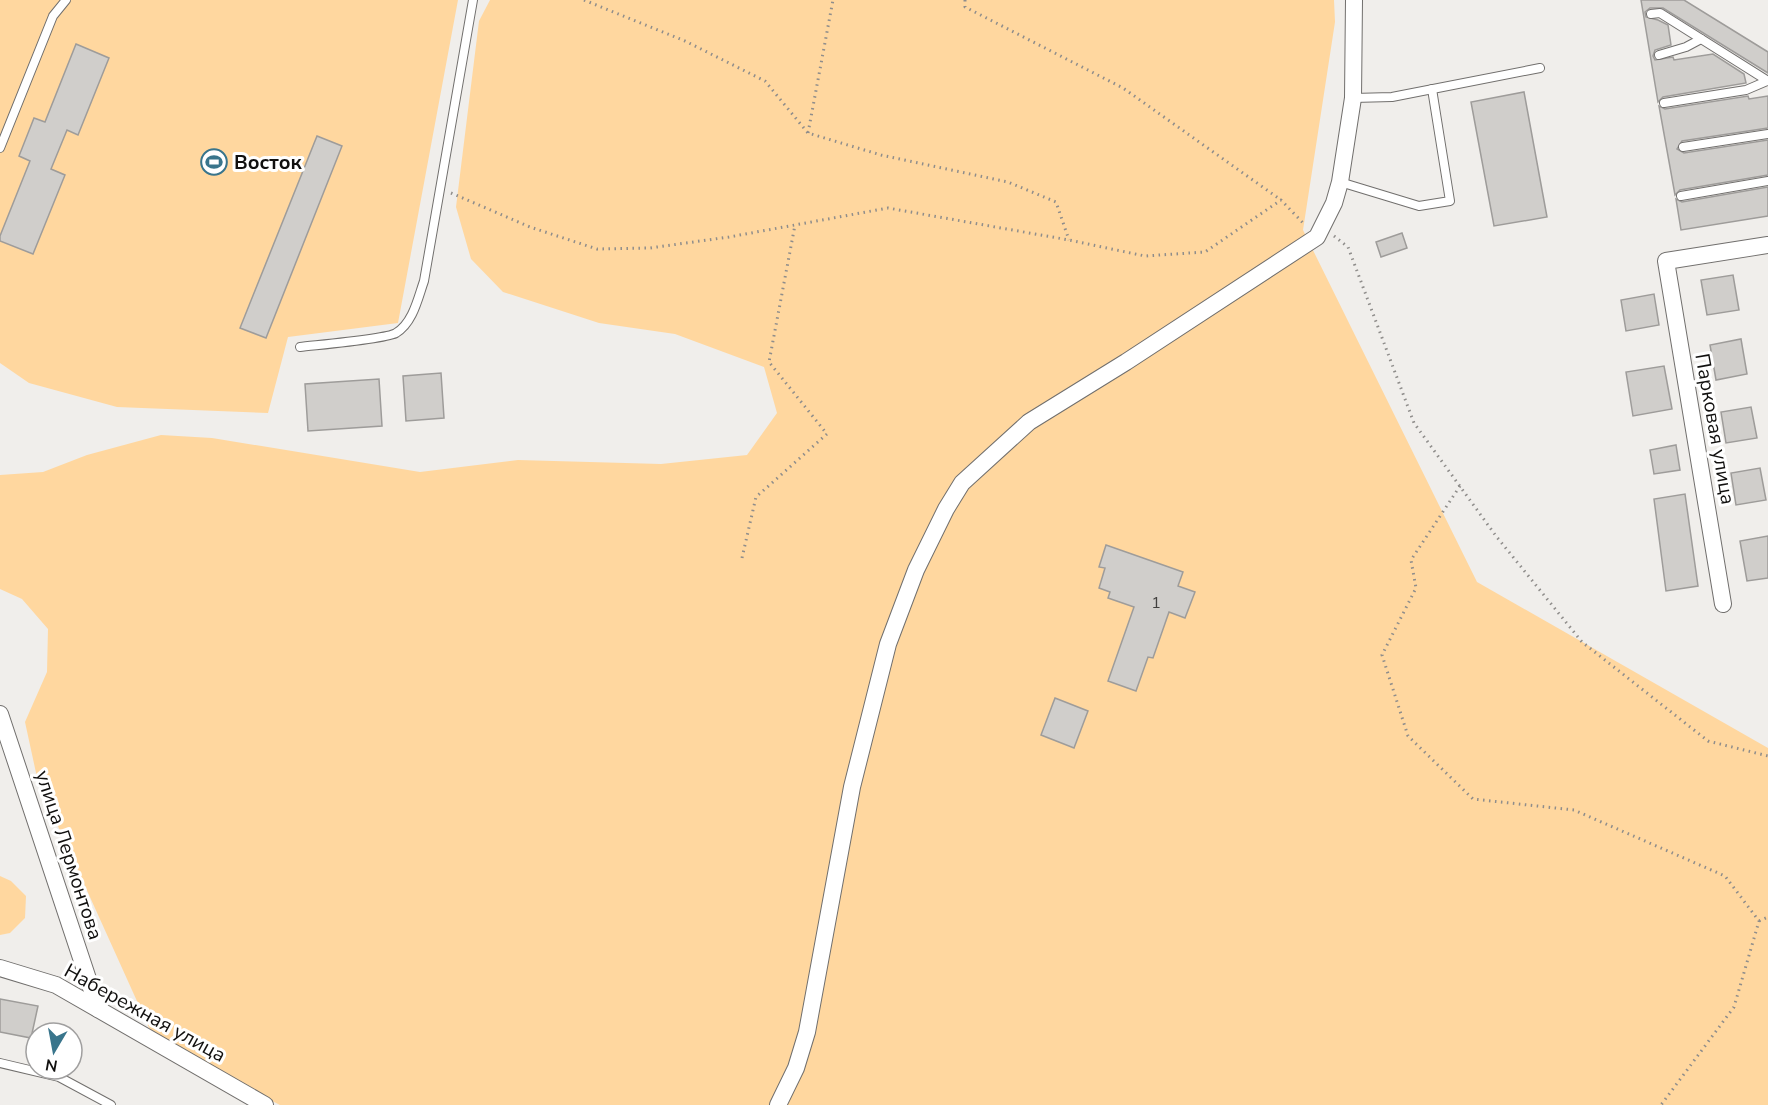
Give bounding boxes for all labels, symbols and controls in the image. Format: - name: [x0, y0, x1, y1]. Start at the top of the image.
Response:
- sports icon: Восток: [199, 147, 229, 177]
- place label: Восток: [234, 149, 302, 176]
- street label: Парковая улица: [1688, 351, 1742, 507]
- house number: 1: [1151, 592, 1161, 614]
- street label: улица Лермонтова: [29, 767, 109, 943]
- street label: Набережная улица: [59, 957, 231, 1069]
- north arrow: [24, 1021, 84, 1081]
- text: N: [44, 1053, 59, 1077]

